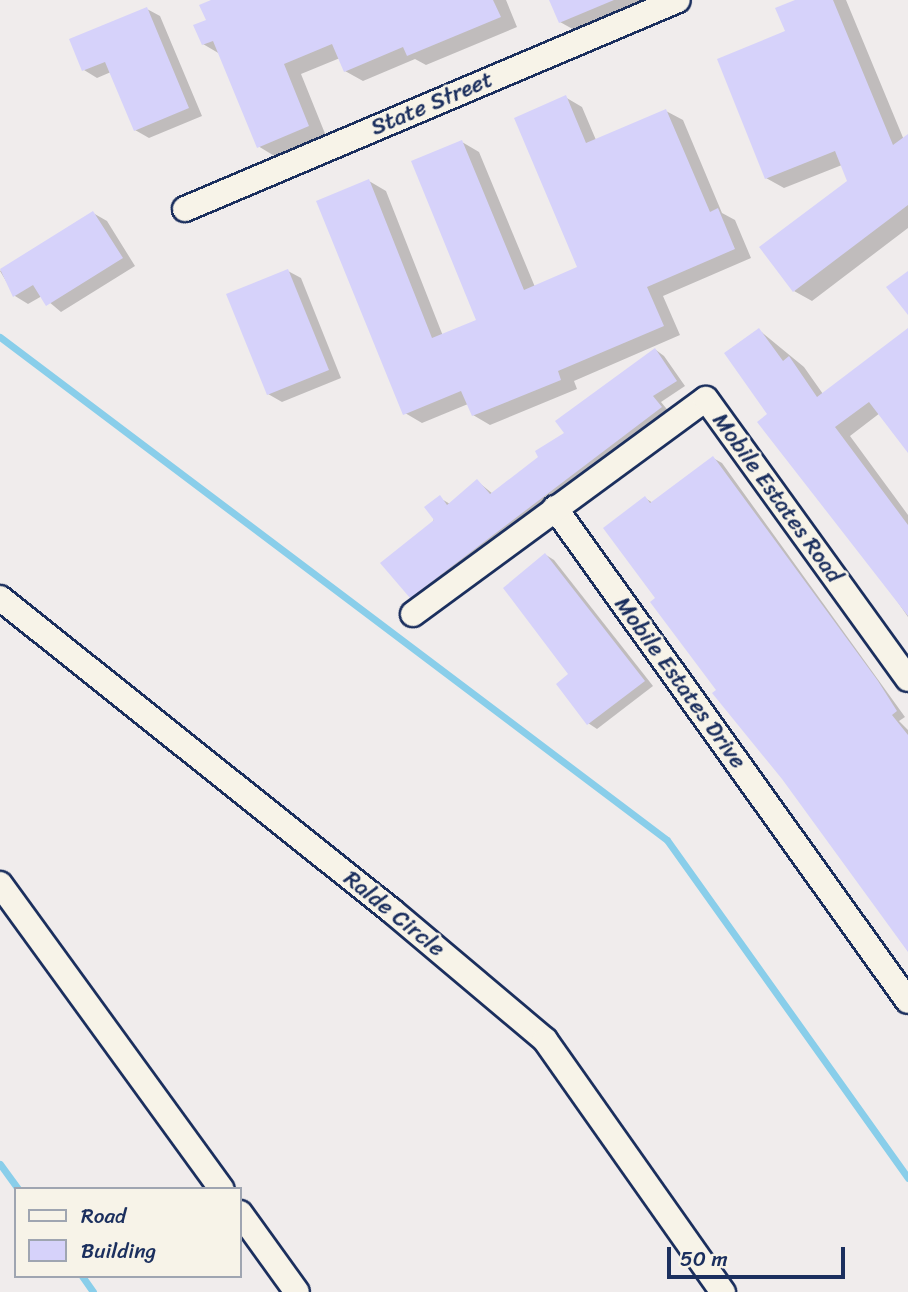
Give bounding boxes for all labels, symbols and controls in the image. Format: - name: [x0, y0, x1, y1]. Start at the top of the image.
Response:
- street label: State Street: [366, 66, 498, 142]
- street label: Mobile Estates Road: [706, 407, 848, 589]
- street label: Mobile Estates Drive: [608, 591, 752, 775]
- street label: Ralde Circle: [338, 865, 450, 963]
- legend: [14, 1187, 242, 1278]
- text: Road: [81, 1197, 126, 1235]
- text: Building: [81, 1232, 156, 1270]
- scale bar: [670, 1232, 848, 1276]
- text: 50 m: [680, 1240, 728, 1278]

